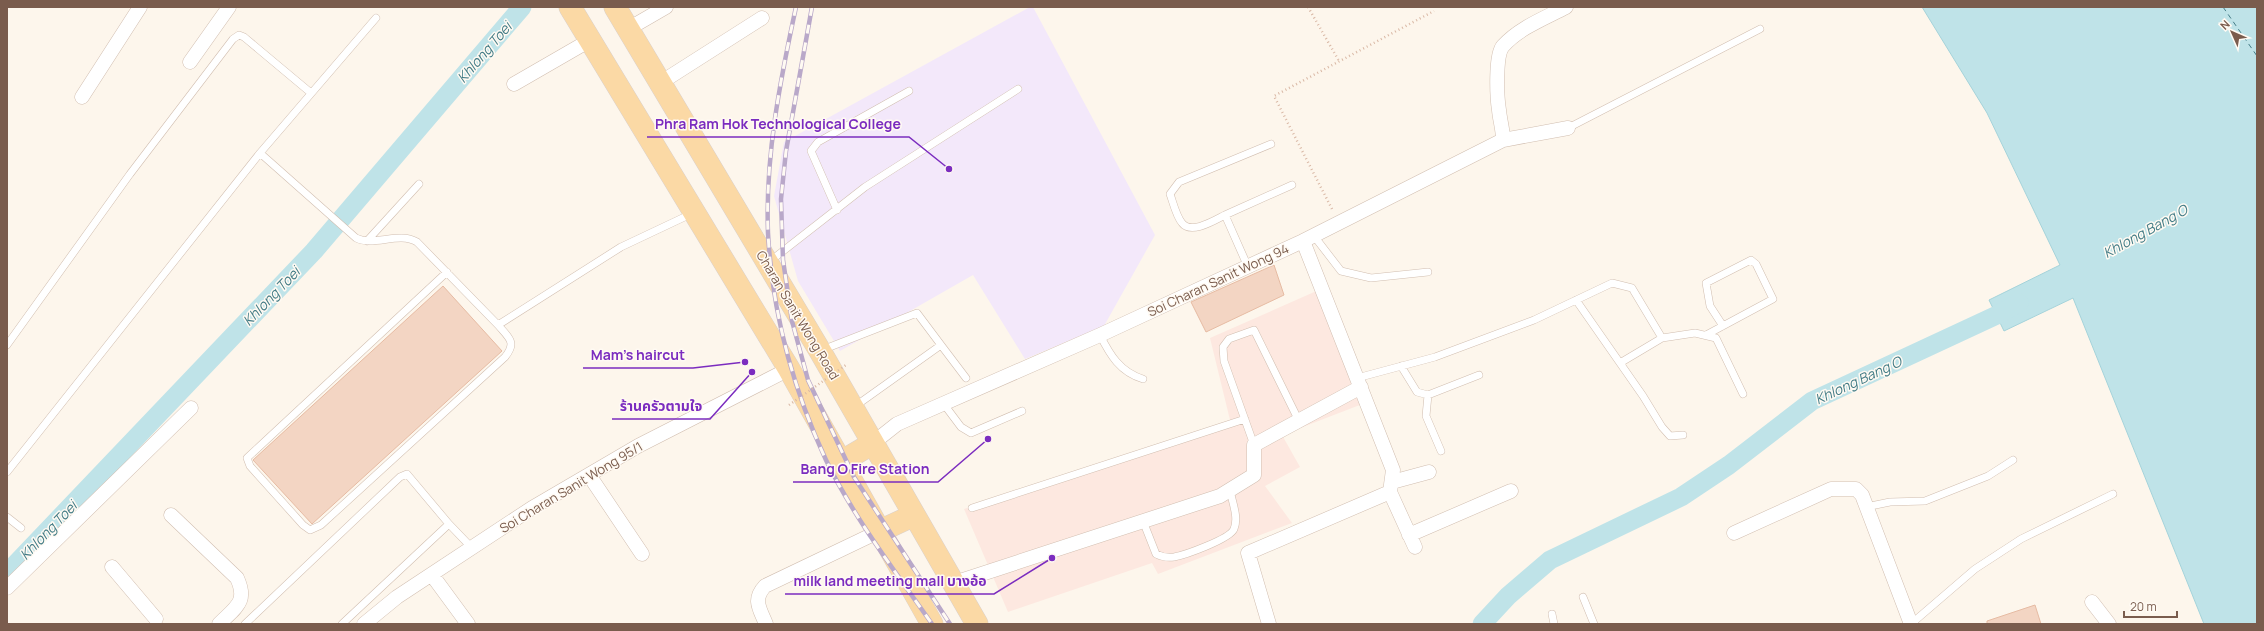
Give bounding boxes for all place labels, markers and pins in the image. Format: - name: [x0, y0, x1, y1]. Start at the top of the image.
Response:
- callout: Phra Ram Hok Technological College: [647, 111, 909, 137]
- callout: Mam's haircut: [583, 342, 693, 368]
- callout: ร้านครัวตามใจ: [612, 393, 710, 419]
- callout: Bang O Fire Station: [793, 456, 938, 482]
- callout: milk land meeting mall บางอ้อ: [785, 568, 994, 594]

